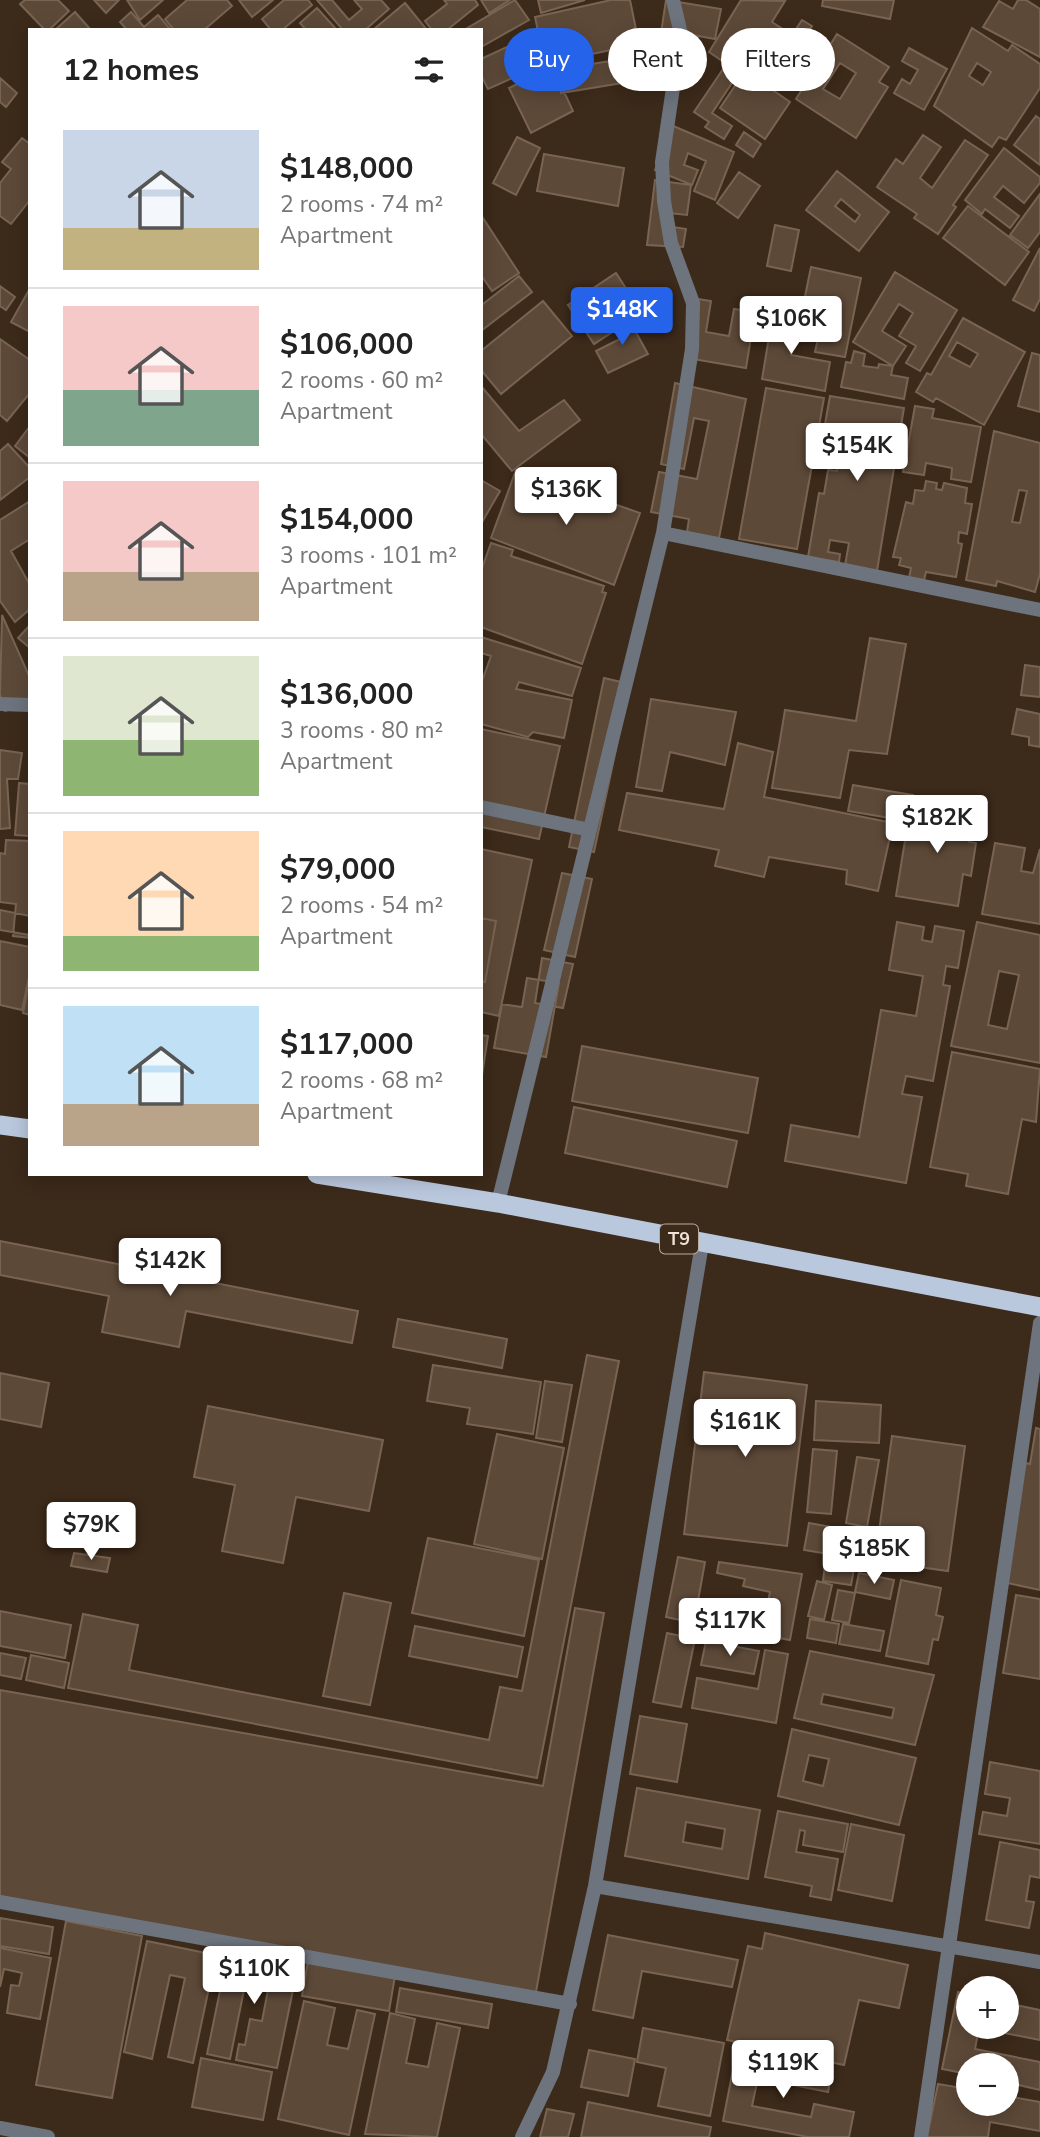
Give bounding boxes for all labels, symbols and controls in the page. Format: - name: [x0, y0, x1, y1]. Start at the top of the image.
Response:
- chip: Buy: [504, 28, 594, 91]
- chip: Rent: [608, 28, 707, 91]
- chip: Filters: [721, 28, 835, 91]
- text: 12 homes: [63, 50, 199, 91]
- icon: filters: [410, 51, 448, 89]
- text: $148,000: [280, 148, 413, 189]
- icon: home: [119, 158, 203, 242]
- text: 2 rooms · 74 m²: [280, 189, 443, 220]
- text: Apartment: [280, 220, 392, 251]
- pin: $148K: [573, 288, 671, 347]
- text: $148K: [587, 294, 657, 325]
- pin: $106K: [742, 296, 840, 356]
- text: $106K: [756, 303, 826, 334]
- text: $106,000: [280, 324, 413, 365]
- icon: home: [119, 334, 203, 418]
- text: 2 rooms · 60 m²: [280, 365, 443, 396]
- text: Apartment: [280, 396, 392, 427]
- pin: $154K: [808, 424, 906, 483]
- text: $154K: [822, 430, 892, 461]
- pin: $136K: [517, 468, 615, 527]
- text: $136K: [531, 474, 601, 505]
- text: $154,000: [280, 499, 413, 540]
- icon: home: [119, 509, 203, 593]
- text: 3 rooms · 101 m²: [280, 540, 457, 571]
- text: Apartment: [280, 571, 392, 602]
- text: $136,000: [280, 674, 413, 715]
- icon: home: [119, 684, 203, 768]
- text: 3 rooms · 80 m²: [280, 715, 443, 746]
- text: Apartment: [280, 746, 392, 777]
- pin: $182K: [888, 796, 986, 855]
- text: $182K: [902, 802, 972, 833]
- text: $79,000: [280, 849, 395, 890]
- icon: home: [119, 859, 203, 943]
- text: 2 rooms · 54 m²: [280, 890, 443, 921]
- text: Apartment: [280, 921, 392, 952]
- text: $117,000: [280, 1024, 413, 1065]
- icon: home: [119, 1034, 203, 1118]
- text: 2 rooms · 68 m²: [280, 1065, 443, 1096]
- text: Apartment: [280, 1096, 392, 1127]
- road number: T9: [660, 1224, 698, 1254]
- pin: $142K: [121, 1238, 219, 1298]
- text: $142K: [135, 1245, 205, 1276]
- pin: $161K: [696, 1400, 794, 1459]
- text: $161K: [710, 1406, 780, 1437]
- pin: $79K: [50, 1502, 132, 1562]
- text: $79K: [63, 1509, 119, 1540]
- pin: $185K: [825, 1526, 923, 1586]
- text: $185K: [839, 1533, 909, 1564]
- pin: $117K: [681, 1598, 779, 1658]
- text: $117K: [695, 1605, 765, 1636]
- pin: $110K: [205, 1946, 303, 2006]
- text: $110K: [219, 1953, 289, 1984]
- map controls: [956, 1976, 1019, 2116]
- button: +: [956, 1976, 1019, 2039]
- pin: $119K: [734, 2040, 832, 2100]
- text: $119K: [748, 2047, 818, 2078]
- button: −: [956, 2053, 1019, 2116]

